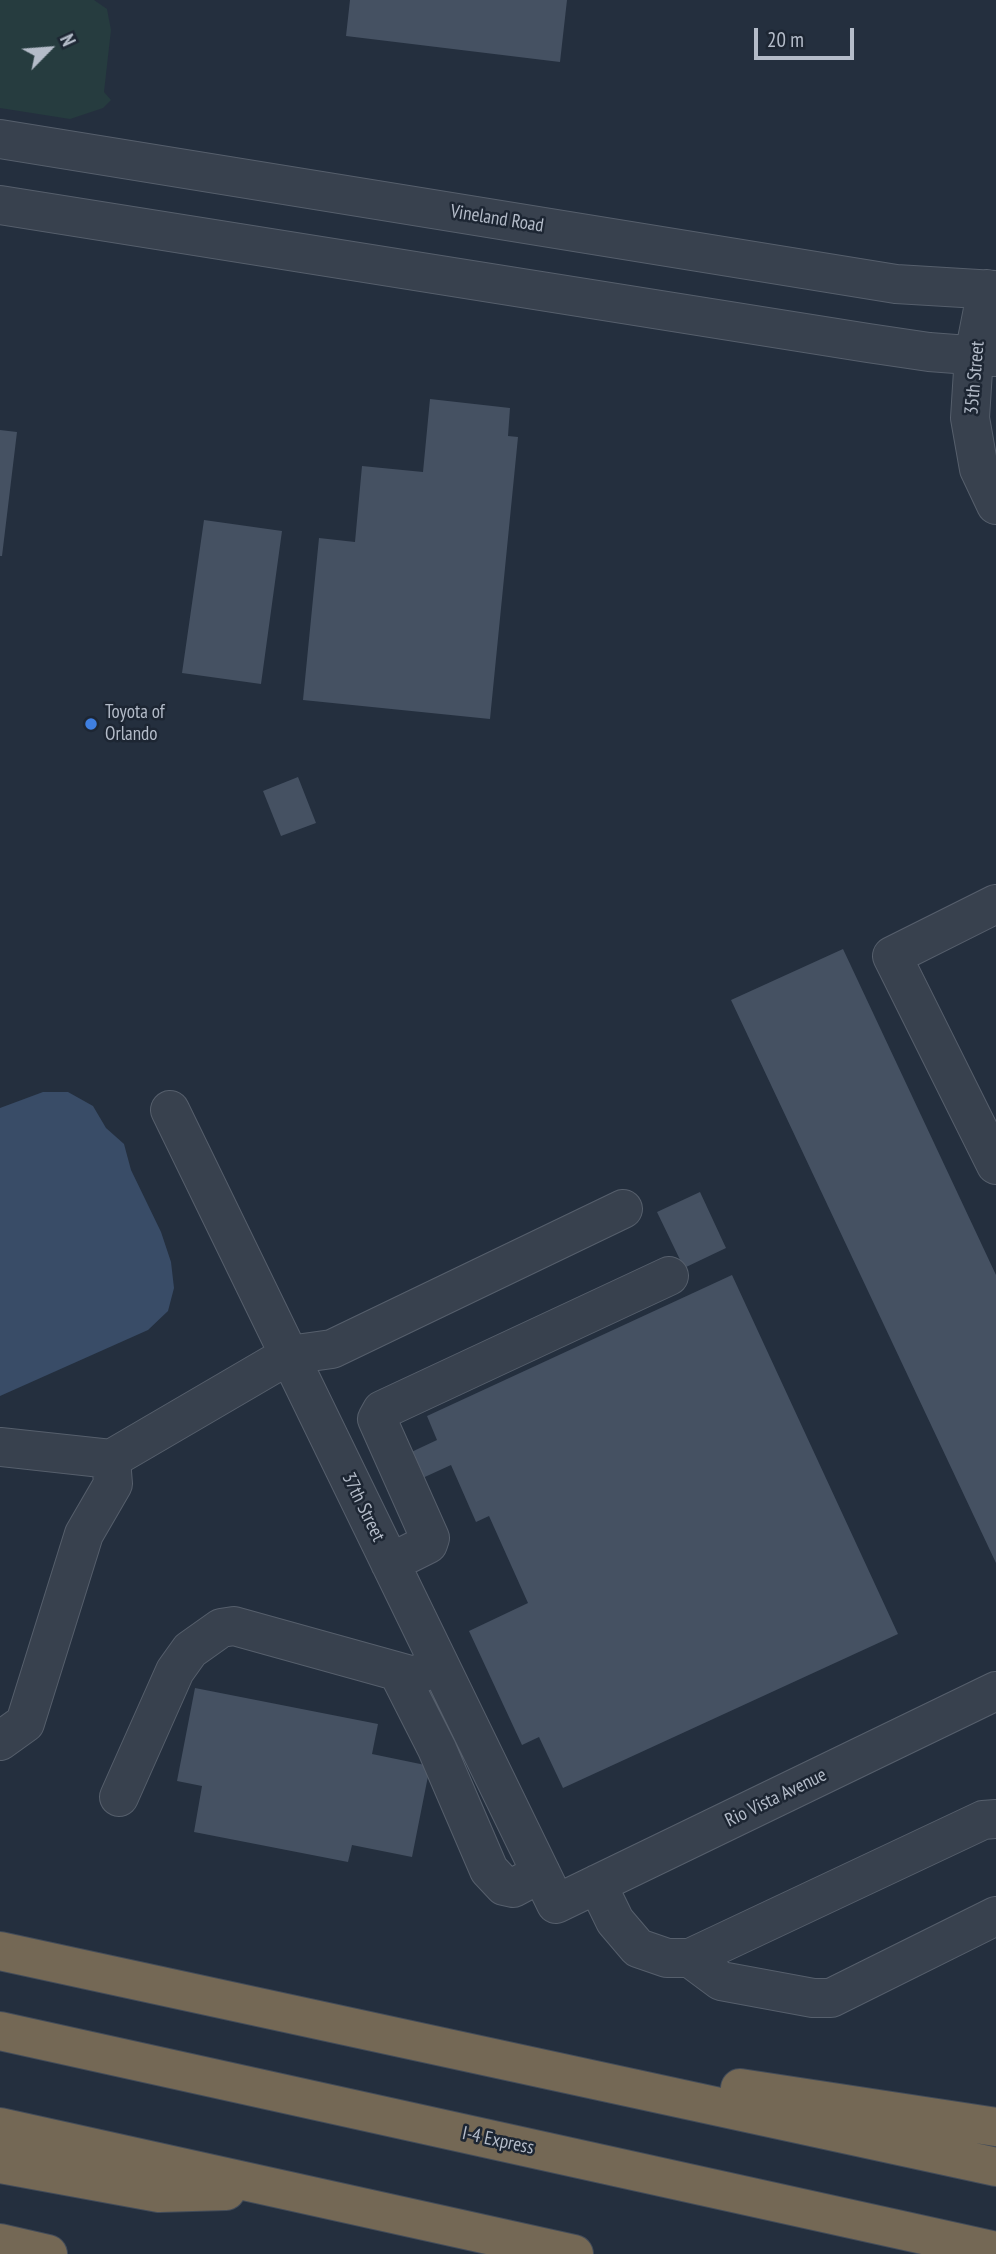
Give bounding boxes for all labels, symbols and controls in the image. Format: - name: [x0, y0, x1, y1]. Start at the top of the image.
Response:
- north arrow: [14, 14, 84, 84]
- scale bar: [758, 14, 858, 58]
- text: 20 m: [767, 26, 804, 53]
- text: N: [55, 30, 81, 50]
- street label: Vineland Road: [449, 200, 545, 238]
- street label: 35th Street: [960, 340, 990, 416]
- place label: Toyota of Orlando: [105, 702, 165, 746]
- marker: Toyota of Orlando: [83, 716, 99, 732]
- street label: 37th Street: [337, 1469, 389, 1545]
- street label: Rio Vista Avenue: [722, 1764, 830, 1832]
- street label: I-4 Express: [460, 2122, 536, 2160]

